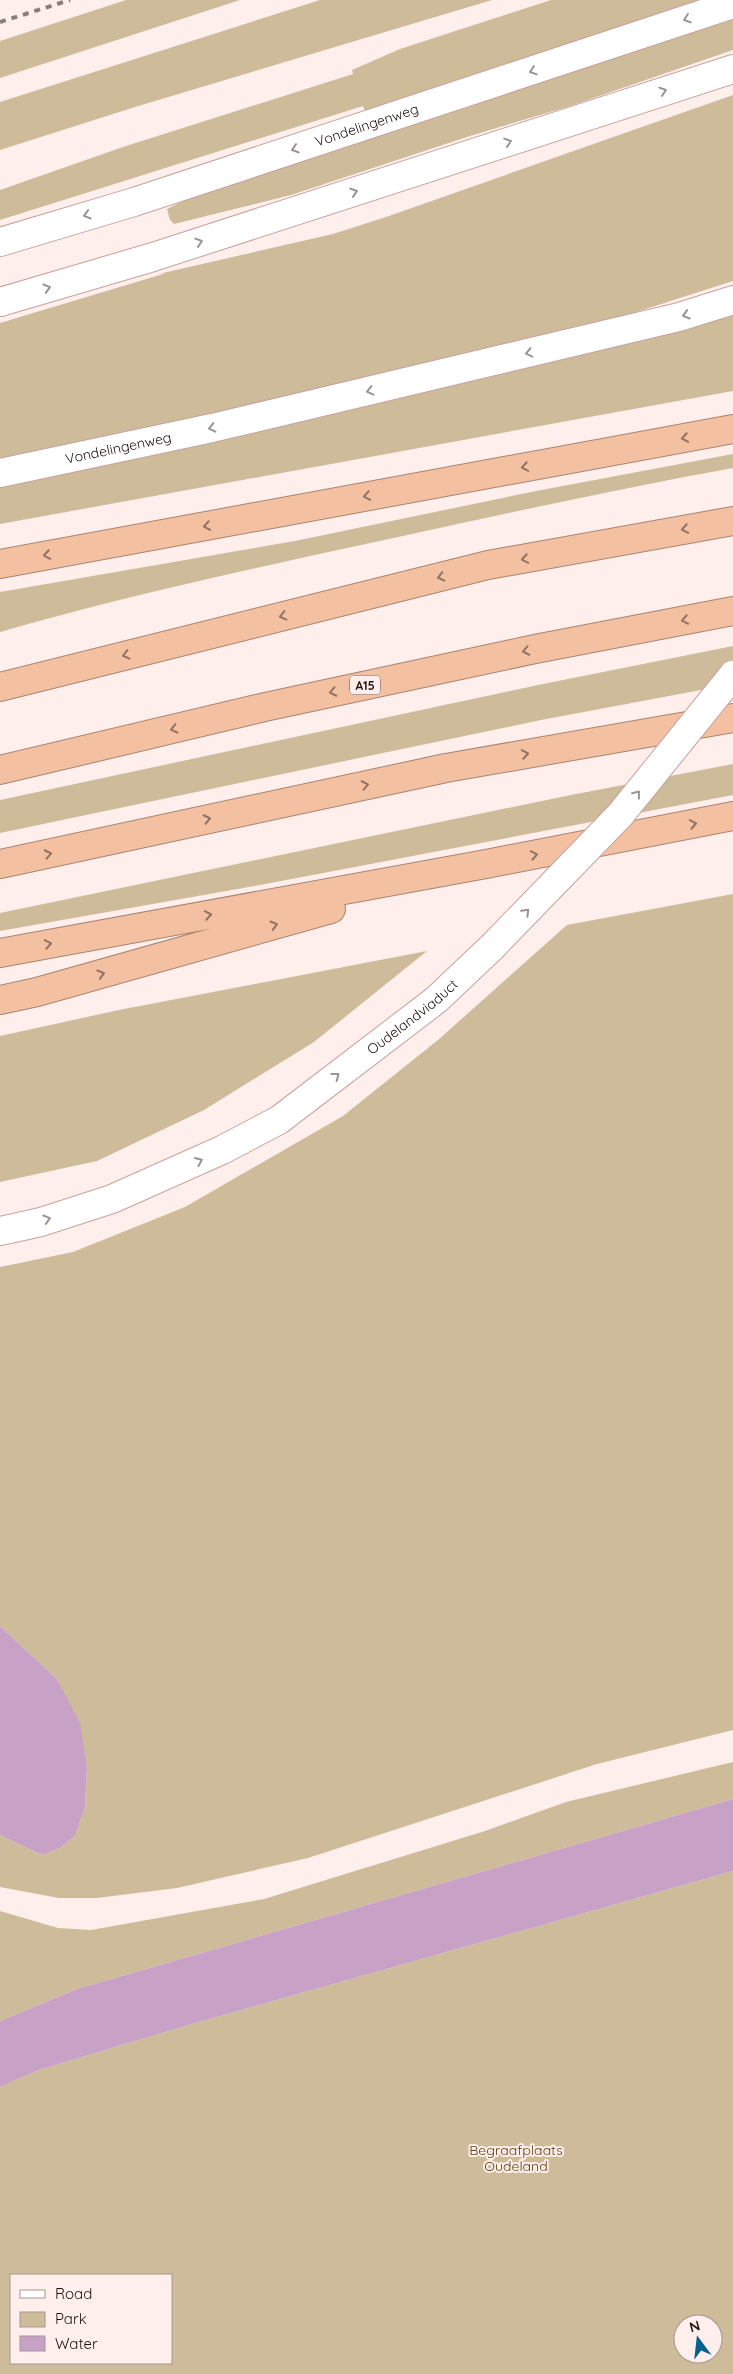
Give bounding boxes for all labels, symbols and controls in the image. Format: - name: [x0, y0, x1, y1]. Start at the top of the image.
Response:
- one-way arrow: [683, 13, 692, 23]
- one-way arrow: [529, 65, 537, 75]
- one-way arrow: [658, 87, 667, 97]
- street label: Vondelingenweg: [313, 100, 421, 151]
- one-way arrow: [504, 137, 512, 147]
- one-way arrow: [292, 143, 300, 153]
- one-way arrow: [349, 188, 357, 198]
- one-way arrow: [84, 210, 92, 220]
- one-way arrow: [195, 238, 203, 248]
- one-way arrow: [42, 284, 50, 294]
- one-way arrow: [683, 309, 691, 319]
- one-way arrow: [524, 347, 533, 358]
- one-way arrow: [366, 385, 375, 396]
- one-way arrow: [208, 422, 217, 433]
- street label: Vondelingenweg: [64, 428, 173, 468]
- one-way arrow: [681, 432, 689, 442]
- one-way arrow: [521, 462, 530, 472]
- one-way arrow: [362, 491, 371, 501]
- one-way arrow: [202, 520, 211, 530]
- one-way arrow: [681, 524, 689, 534]
- one-way arrow: [43, 550, 51, 560]
- one-way arrow: [521, 553, 530, 563]
- one-way arrow: [437, 571, 446, 582]
- one-way arrow: [279, 610, 288, 621]
- one-way arrow: [681, 614, 690, 625]
- one-way arrow: [521, 646, 530, 656]
- one-way arrow: [122, 650, 130, 660]
- road number: A15: [350, 676, 380, 694]
- one-way arrow: [328, 687, 337, 697]
- one-way arrow: [170, 723, 179, 734]
- one-way arrow: [520, 750, 529, 760]
- one-way arrow: [361, 780, 370, 791]
- one-way arrow: [632, 791, 640, 800]
- one-way arrow: [202, 815, 211, 825]
- one-way arrow: [689, 819, 698, 829]
- one-way arrow: [43, 849, 52, 859]
- one-way arrow: [529, 850, 538, 861]
- one-way arrow: [520, 909, 529, 918]
- one-way arrow: [203, 910, 212, 920]
- one-way arrow: [270, 920, 278, 930]
- one-way arrow: [44, 939, 52, 949]
- one-way arrow: [97, 969, 105, 979]
- street label: Oudelandviaduct: [363, 975, 462, 1058]
- one-way arrow: [330, 1073, 339, 1081]
- one-way arrow: [194, 1156, 203, 1167]
- one-way arrow: [43, 1215, 51, 1225]
- park label: Begraafplaats Oudeland: [469, 2141, 563, 2175]
- legend: [10, 2274, 172, 2364]
- text: Road: [55, 2284, 92, 2303]
- text: Park: [55, 2309, 87, 2328]
- north arrow: [673, 2314, 723, 2364]
- text: N: [687, 2316, 702, 2336]
- text: Water: [55, 2334, 98, 2353]

